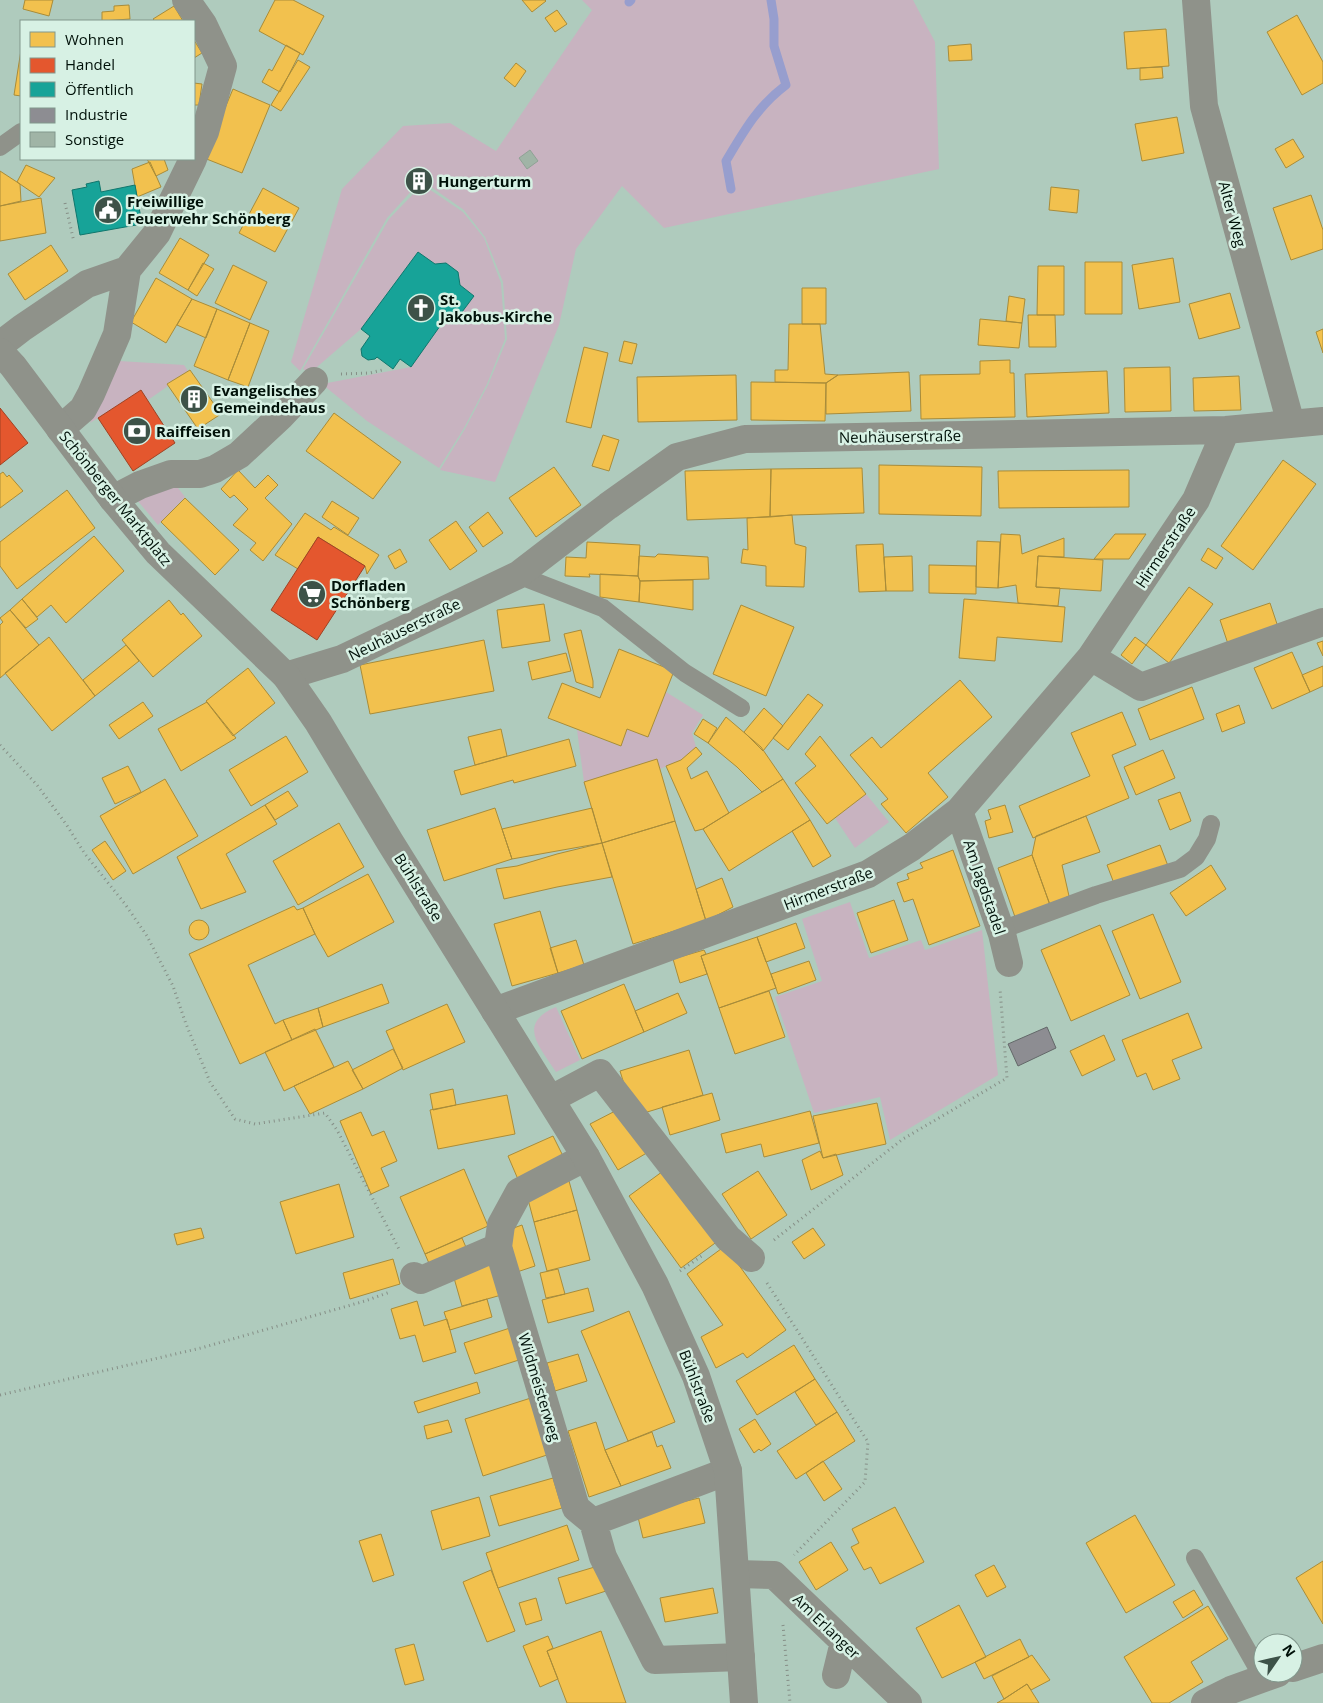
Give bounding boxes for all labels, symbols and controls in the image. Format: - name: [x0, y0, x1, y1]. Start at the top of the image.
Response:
- legend: [20, 20, 195, 160]
- text: Wohnen: [65, 29, 124, 49]
- text: Handel: [65, 54, 115, 74]
- text: Öffentlich: [65, 79, 134, 99]
- text: Industrie: [65, 104, 128, 124]
- text: Sonstige: [65, 129, 124, 149]
- building icon: Hungerturm: [404, 166, 434, 196]
- place label: Hungerturm: [438, 171, 531, 191]
- street label: Alter Weg: [1215, 179, 1251, 249]
- place label: Freiwillige Feuerwehr Schönberg: [127, 191, 291, 228]
- public building icon: Freiwillige Feuerwehr Schönberg: [93, 195, 123, 225]
- place label: St. Jakobus-Kirche: [438, 289, 552, 326]
- church icon: St. Jakobus-Kirche: [406, 293, 436, 323]
- place label: Evangelisches Gemeindehaus: [213, 380, 325, 417]
- building icon: Evangelisches Gemeindehaus: [179, 384, 209, 414]
- bank icon: Raiffeisen: [122, 416, 152, 446]
- place label: Raiffeisen: [156, 421, 231, 441]
- street label: Neuhäuserstraße: [839, 425, 961, 447]
- street label: Schönberger Marktplatz: [55, 426, 177, 570]
- street label: Hirmerstraße: [1130, 502, 1200, 592]
- place label: Dorfladen Schönberg: [331, 575, 410, 612]
- supermarket icon: Dorfladen Schönberg: [297, 579, 327, 609]
- street label: Neuhäuserstraße: [345, 593, 463, 665]
- street label: Am Jagdstadel: [959, 837, 1011, 937]
- street label: Bühlstraße: [390, 849, 448, 925]
- street label: Hirmerstraße: [780, 862, 876, 914]
- street label: Wildmeisterweg: [514, 1331, 566, 1443]
- street label: Bühlstraße: [675, 1347, 721, 1425]
- street label: Am Erlanger: [789, 1589, 865, 1663]
- north arrow: [1253, 1633, 1303, 1683]
- text: N: [1278, 1640, 1300, 1660]

